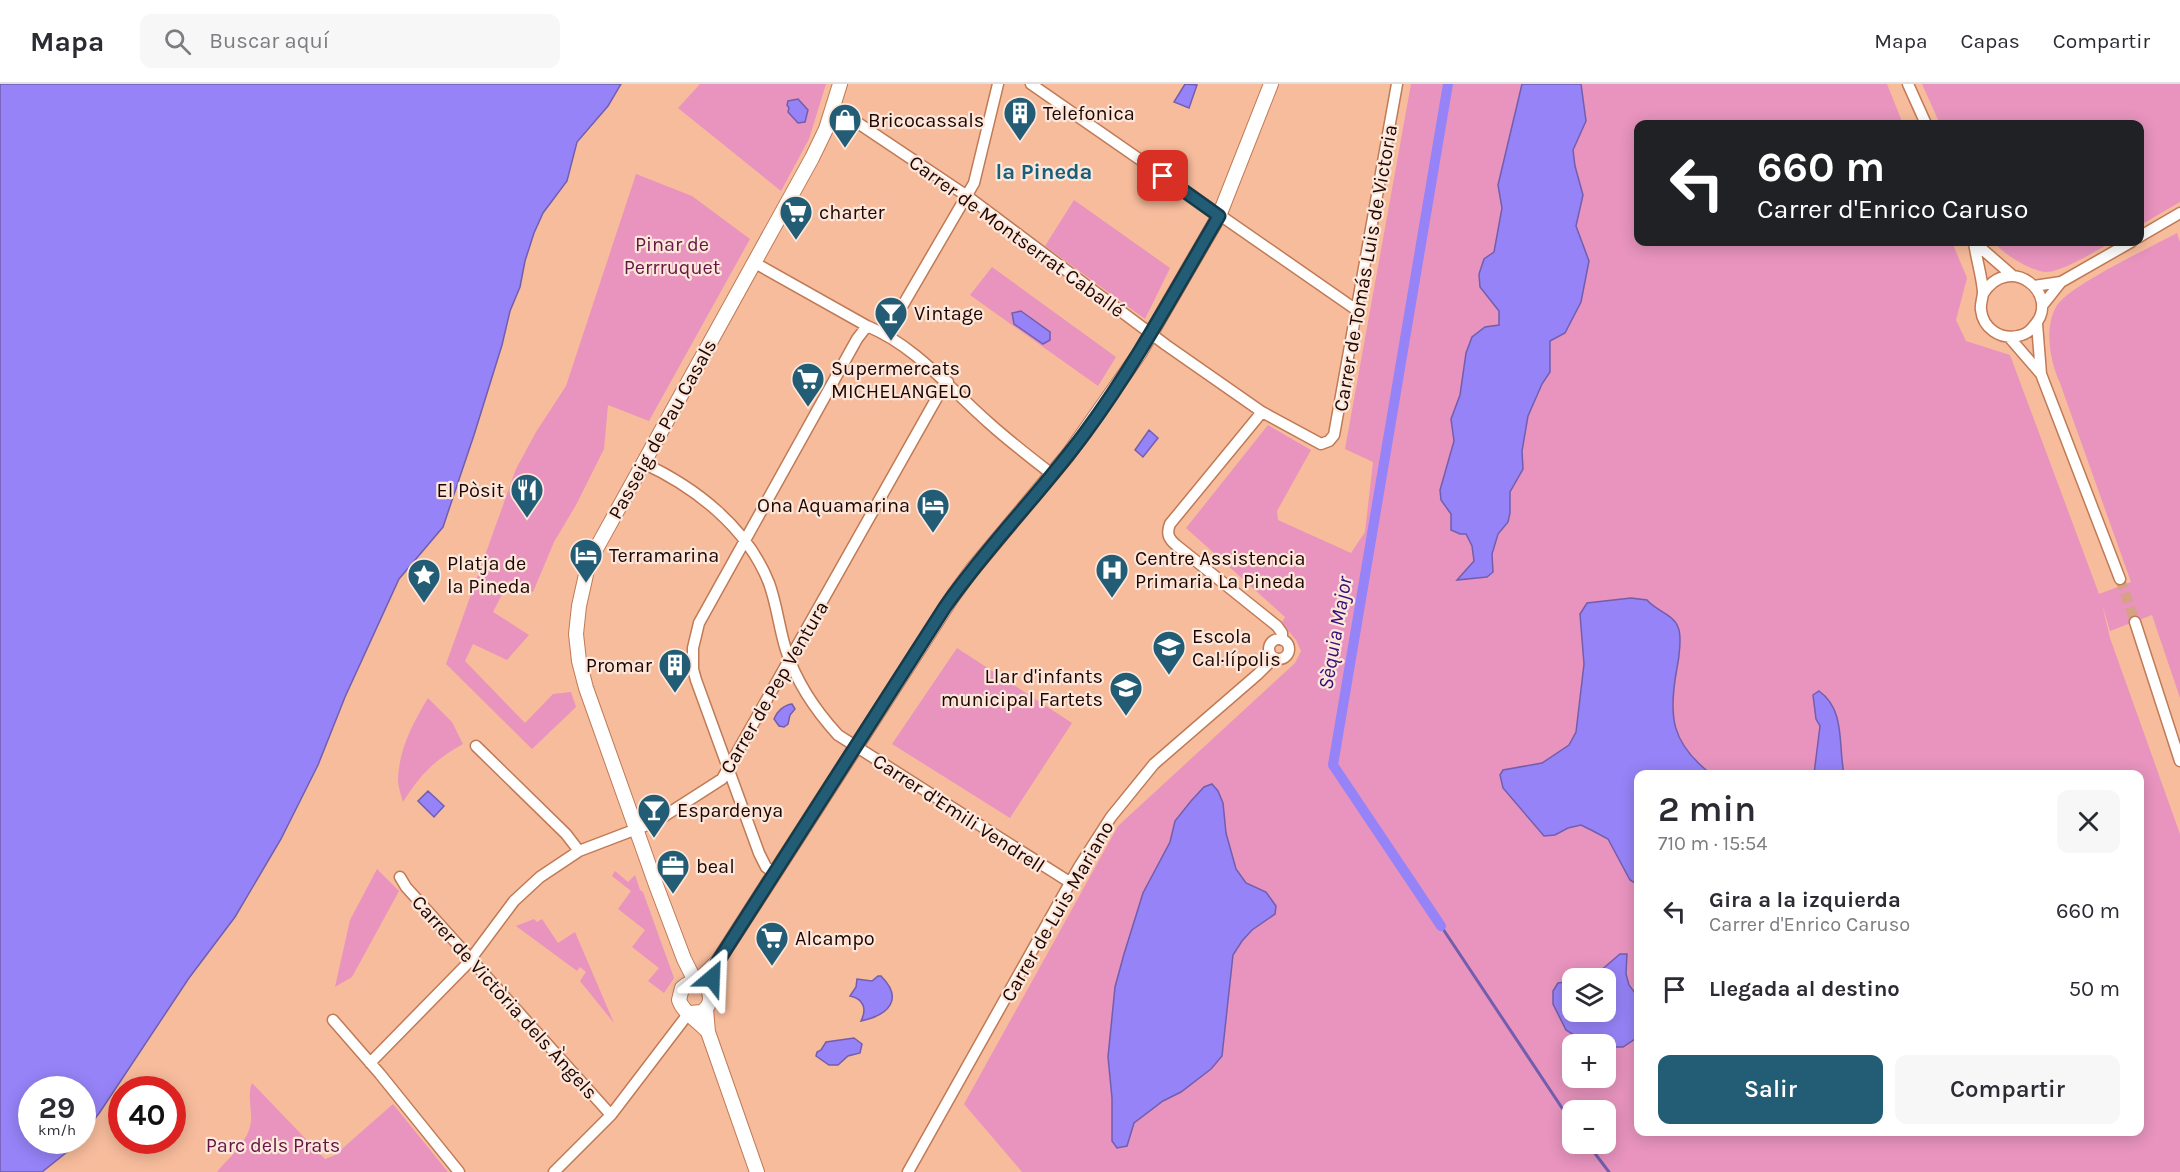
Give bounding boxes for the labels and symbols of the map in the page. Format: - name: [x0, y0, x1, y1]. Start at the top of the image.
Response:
- building icon: Telefonica: [1002, 95, 1038, 142]
- shop icon: Bricocassals: [827, 102, 863, 149]
- place label: Telefonica: [1043, 102, 1135, 125]
- place label: Bricocassals: [868, 109, 984, 132]
- street label: Carrer de Tomás Luis de Victoria: [1329, 123, 1402, 413]
- pin: [1137, 150, 1188, 201]
- street label: Carrer de Montserrat Caballé: [905, 151, 1129, 322]
- district label: la Pineda: [996, 159, 1092, 185]
- supermarket icon: charter: [778, 194, 814, 241]
- place label: charter: [819, 201, 885, 224]
- park label: Pinar de Perrruquet: [624, 233, 721, 279]
- bar icon: Vintage: [873, 295, 909, 342]
- place label: Vintage: [914, 302, 983, 325]
- street label: Passeig de Pau Casals: [603, 335, 721, 523]
- place label: Supermercats MICHELANGELO: [831, 357, 971, 403]
- supermarket icon: Supermercats MICHELANGELO: [790, 361, 826, 408]
- restaurant icon: El Pòsit: [509, 472, 545, 519]
- place label: El Pòsit: [436, 479, 504, 502]
- hotel icon: Ona Aquamarina: [915, 487, 951, 534]
- place label: Ona Aquamarina: [757, 494, 910, 517]
- hotel icon: Terramarina: [568, 537, 604, 584]
- place label: Terramarina: [609, 544, 719, 567]
- place label: Centre Assistencia Primaria La Pineda: [1135, 547, 1306, 593]
- place label: Platja de la Pineda: [447, 552, 531, 598]
- hospital icon: Centre Assistencia Primaria La Pineda: [1094, 552, 1130, 599]
- place icon: Platja de la Pineda: [406, 557, 442, 604]
- water label: Sèquia Major: [1313, 574, 1357, 691]
- street label: Carrer de Pep Ventura: [716, 597, 833, 778]
- place label: Escola Cal·lípolis: [1192, 625, 1281, 671]
- school or university icon: Escola Cal·lípolis: [1151, 629, 1187, 676]
- building icon: Promar: [657, 647, 693, 694]
- place label: Promar: [586, 654, 653, 677]
- place label: Llar d'infants municipal Fartets: [941, 665, 1103, 711]
- school or university icon: Llar d'infants municipal Fartets: [1108, 670, 1144, 717]
- street label: Carrer d'Emili Vendrell: [868, 749, 1049, 878]
- bar icon: Espardenya: [636, 792, 672, 839]
- place label: Espardenya: [677, 799, 783, 822]
- street label: Carrer de Luis Mariano: [996, 817, 1119, 1006]
- office icon: beal: [655, 848, 691, 895]
- place label: beal: [696, 855, 735, 878]
- street label: Carrer de Victòria dels Àngels: [407, 890, 603, 1104]
- supermarket icon: Alcampo: [754, 920, 790, 967]
- place label: Alcampo: [795, 927, 875, 950]
- position arrow: [680, 946, 744, 1010]
- speed limit sign: 40: [108, 1076, 186, 1154]
- park label: Parc dels Prats: [206, 1134, 340, 1157]

